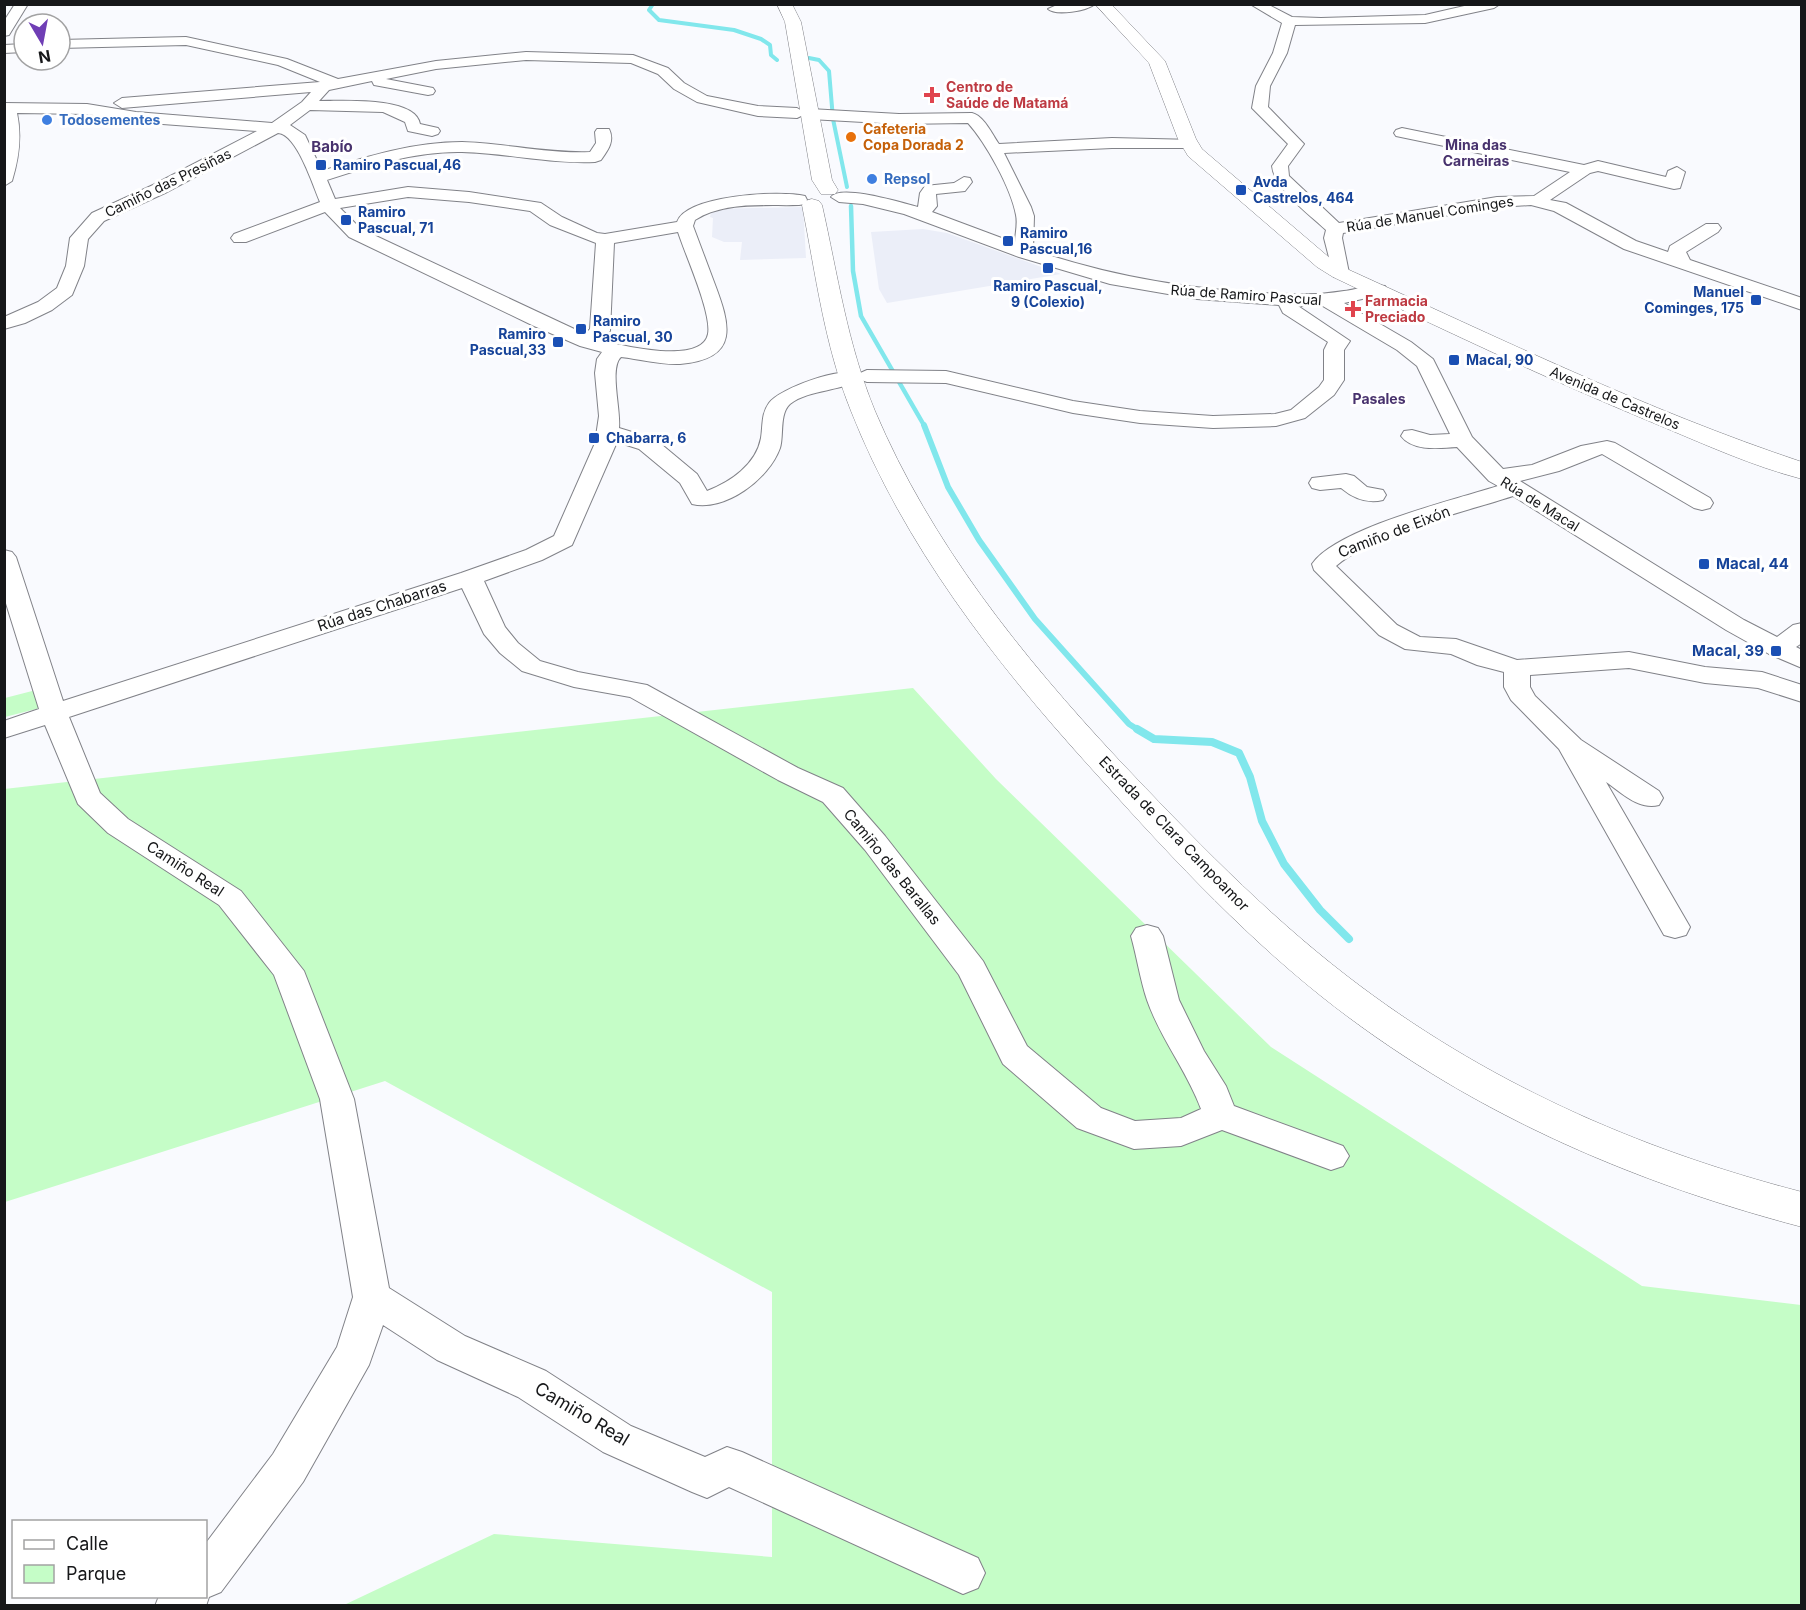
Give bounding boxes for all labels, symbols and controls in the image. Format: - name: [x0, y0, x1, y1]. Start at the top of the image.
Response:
- north arrow: [12, 12, 72, 72]
- text: N: [37, 46, 52, 68]
- place label: Centro de Saúde de Matamá: [946, 78, 1068, 111]
- marker: Centro de Saúde de Matamá: [923, 86, 941, 104]
- place label: Todosementes: [59, 111, 161, 128]
- marker: Todosementes: [40, 113, 54, 127]
- place label: Cafeteria Copa Dorada 2: [863, 120, 964, 153]
- marker: Cafeteria Copa Dorada 2: [844, 130, 858, 144]
- district label: Mina das Carneiras: [1443, 136, 1509, 169]
- district label: Babío: [311, 137, 353, 156]
- street label: Camiño das Presiñas: [102, 145, 234, 221]
- place label: Ramiro Pascual,46: [333, 156, 461, 173]
- marker: Ramiro Pascual,46: [314, 158, 328, 172]
- place label: Repsol: [884, 170, 930, 187]
- marker: Repsol: [865, 172, 879, 186]
- place label: Avda Castrelos, 464: [1253, 173, 1354, 206]
- marker: Avda Castrelos, 464: [1234, 183, 1248, 197]
- street label: Rúa de Manuel Cominges: [1345, 192, 1515, 235]
- place label: Ramiro Pascual, 71: [358, 203, 433, 236]
- marker: Ramiro Pascual, 71: [339, 213, 353, 227]
- place label: Ramiro Pascual,16: [1020, 224, 1092, 257]
- marker: Ramiro Pascual,16: [1001, 234, 1015, 248]
- marker: Ramiro Pascual, 9 (Colexio): [1041, 261, 1055, 275]
- place label: Ramiro Pascual, 9 (Colexio): [993, 277, 1103, 310]
- street label: Rúa de Ramiro Pascual: [1170, 281, 1322, 308]
- place label: Manuel Cominges, 175: [1644, 283, 1744, 316]
- place label: Farmacia Preciado: [1365, 292, 1428, 325]
- marker: Manuel Cominges, 175: [1749, 293, 1763, 307]
- marker: Farmacia Preciado: [1346, 302, 1360, 316]
- place label: Ramiro Pascual, 30: [593, 312, 673, 345]
- marker: Ramiro Pascual, 30: [574, 322, 588, 336]
- place label: Ramiro Pascual,33: [470, 325, 546, 358]
- marker: Ramiro Pascual,33: [551, 335, 565, 349]
- place label: Macal, 90: [1466, 351, 1534, 368]
- marker: Macal, 90: [1447, 353, 1461, 367]
- street label: Avenida de Castrelos: [1548, 362, 1683, 433]
- district label: Pasales: [1353, 390, 1406, 407]
- place label: Chabarra, 6: [606, 429, 686, 446]
- marker: Chabarra, 6: [587, 431, 601, 445]
- street label: Rúa de Macal: [1498, 473, 1583, 535]
- street label: Camiño de Eixón: [1335, 501, 1453, 562]
- place label: Macal, 44: [1716, 554, 1789, 573]
- marker: Macal, 44: [1697, 557, 1711, 571]
- street label: Rúa das Chabarras: [315, 576, 449, 635]
- place label: Macal, 39: [1692, 641, 1764, 660]
- marker: Macal, 39: [1769, 644, 1783, 658]
- street label: Estrada de Clara Campoamor: [1095, 752, 1254, 915]
- street label: Camiño das Barallas: [840, 805, 945, 929]
- street label: Camiño Real: [143, 836, 228, 901]
- street label: Camiño Real: [531, 1377, 633, 1450]
- legend: [12, 1520, 207, 1598]
- text: Calle: [66, 1533, 108, 1554]
- text: Parque: [66, 1563, 126, 1584]

